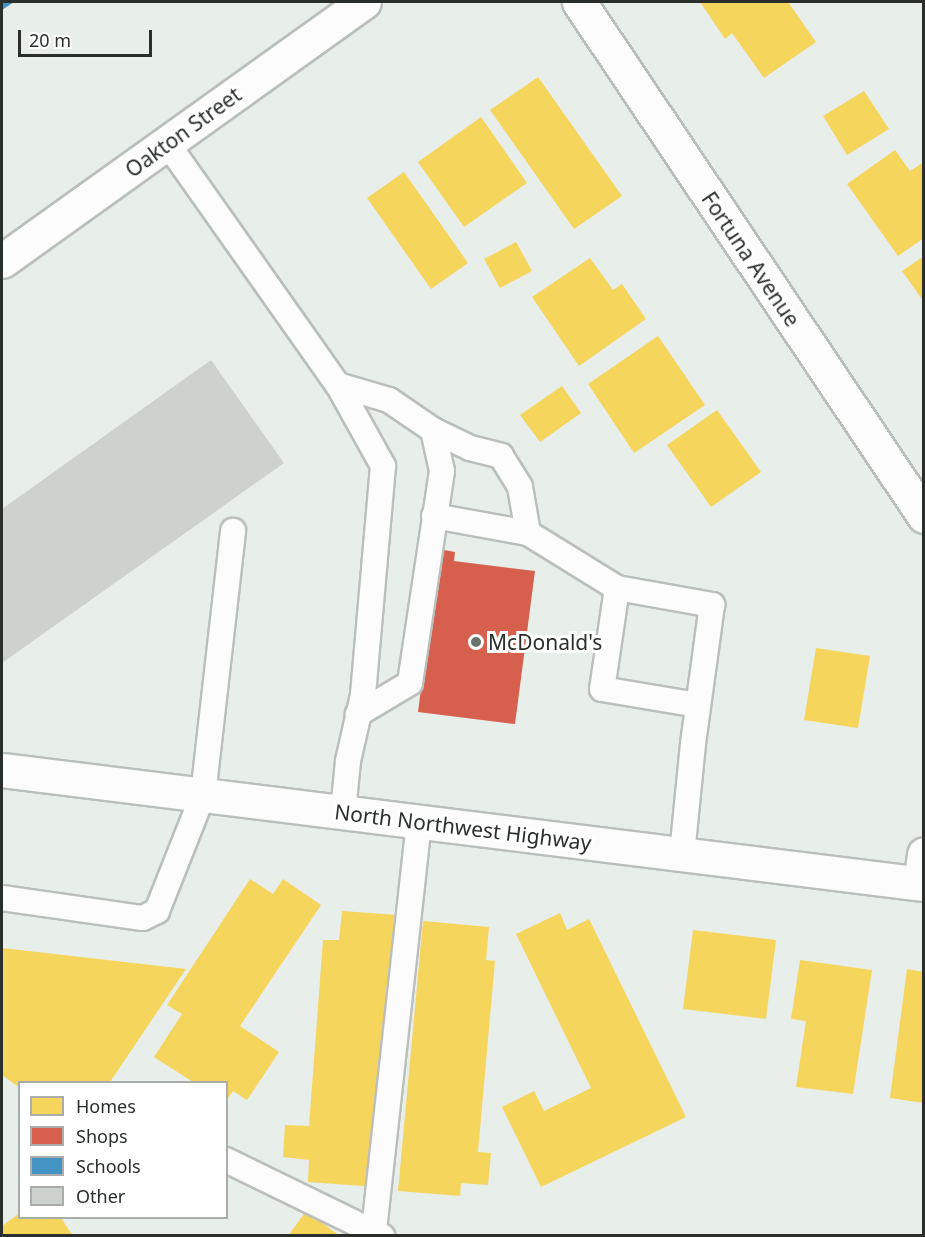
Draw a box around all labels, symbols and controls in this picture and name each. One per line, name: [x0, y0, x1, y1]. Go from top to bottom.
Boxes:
scale bar: [21, 18, 154, 56]
text: 20 m: [29, 28, 71, 52]
street label: Oakton Street: [120, 82, 246, 182]
street label: Fortuna Avenue: [697, 187, 805, 331]
place label: McDonald's: [488, 629, 602, 655]
marker: McDonald's: [469, 635, 483, 649]
street label: North Northwest Highway: [333, 799, 593, 855]
legend: [18, 1081, 228, 1219]
text: Homes: [76, 1094, 136, 1118]
text: Shops: [76, 1124, 128, 1148]
text: Schools: [76, 1154, 141, 1178]
text: Other: [76, 1184, 125, 1208]

